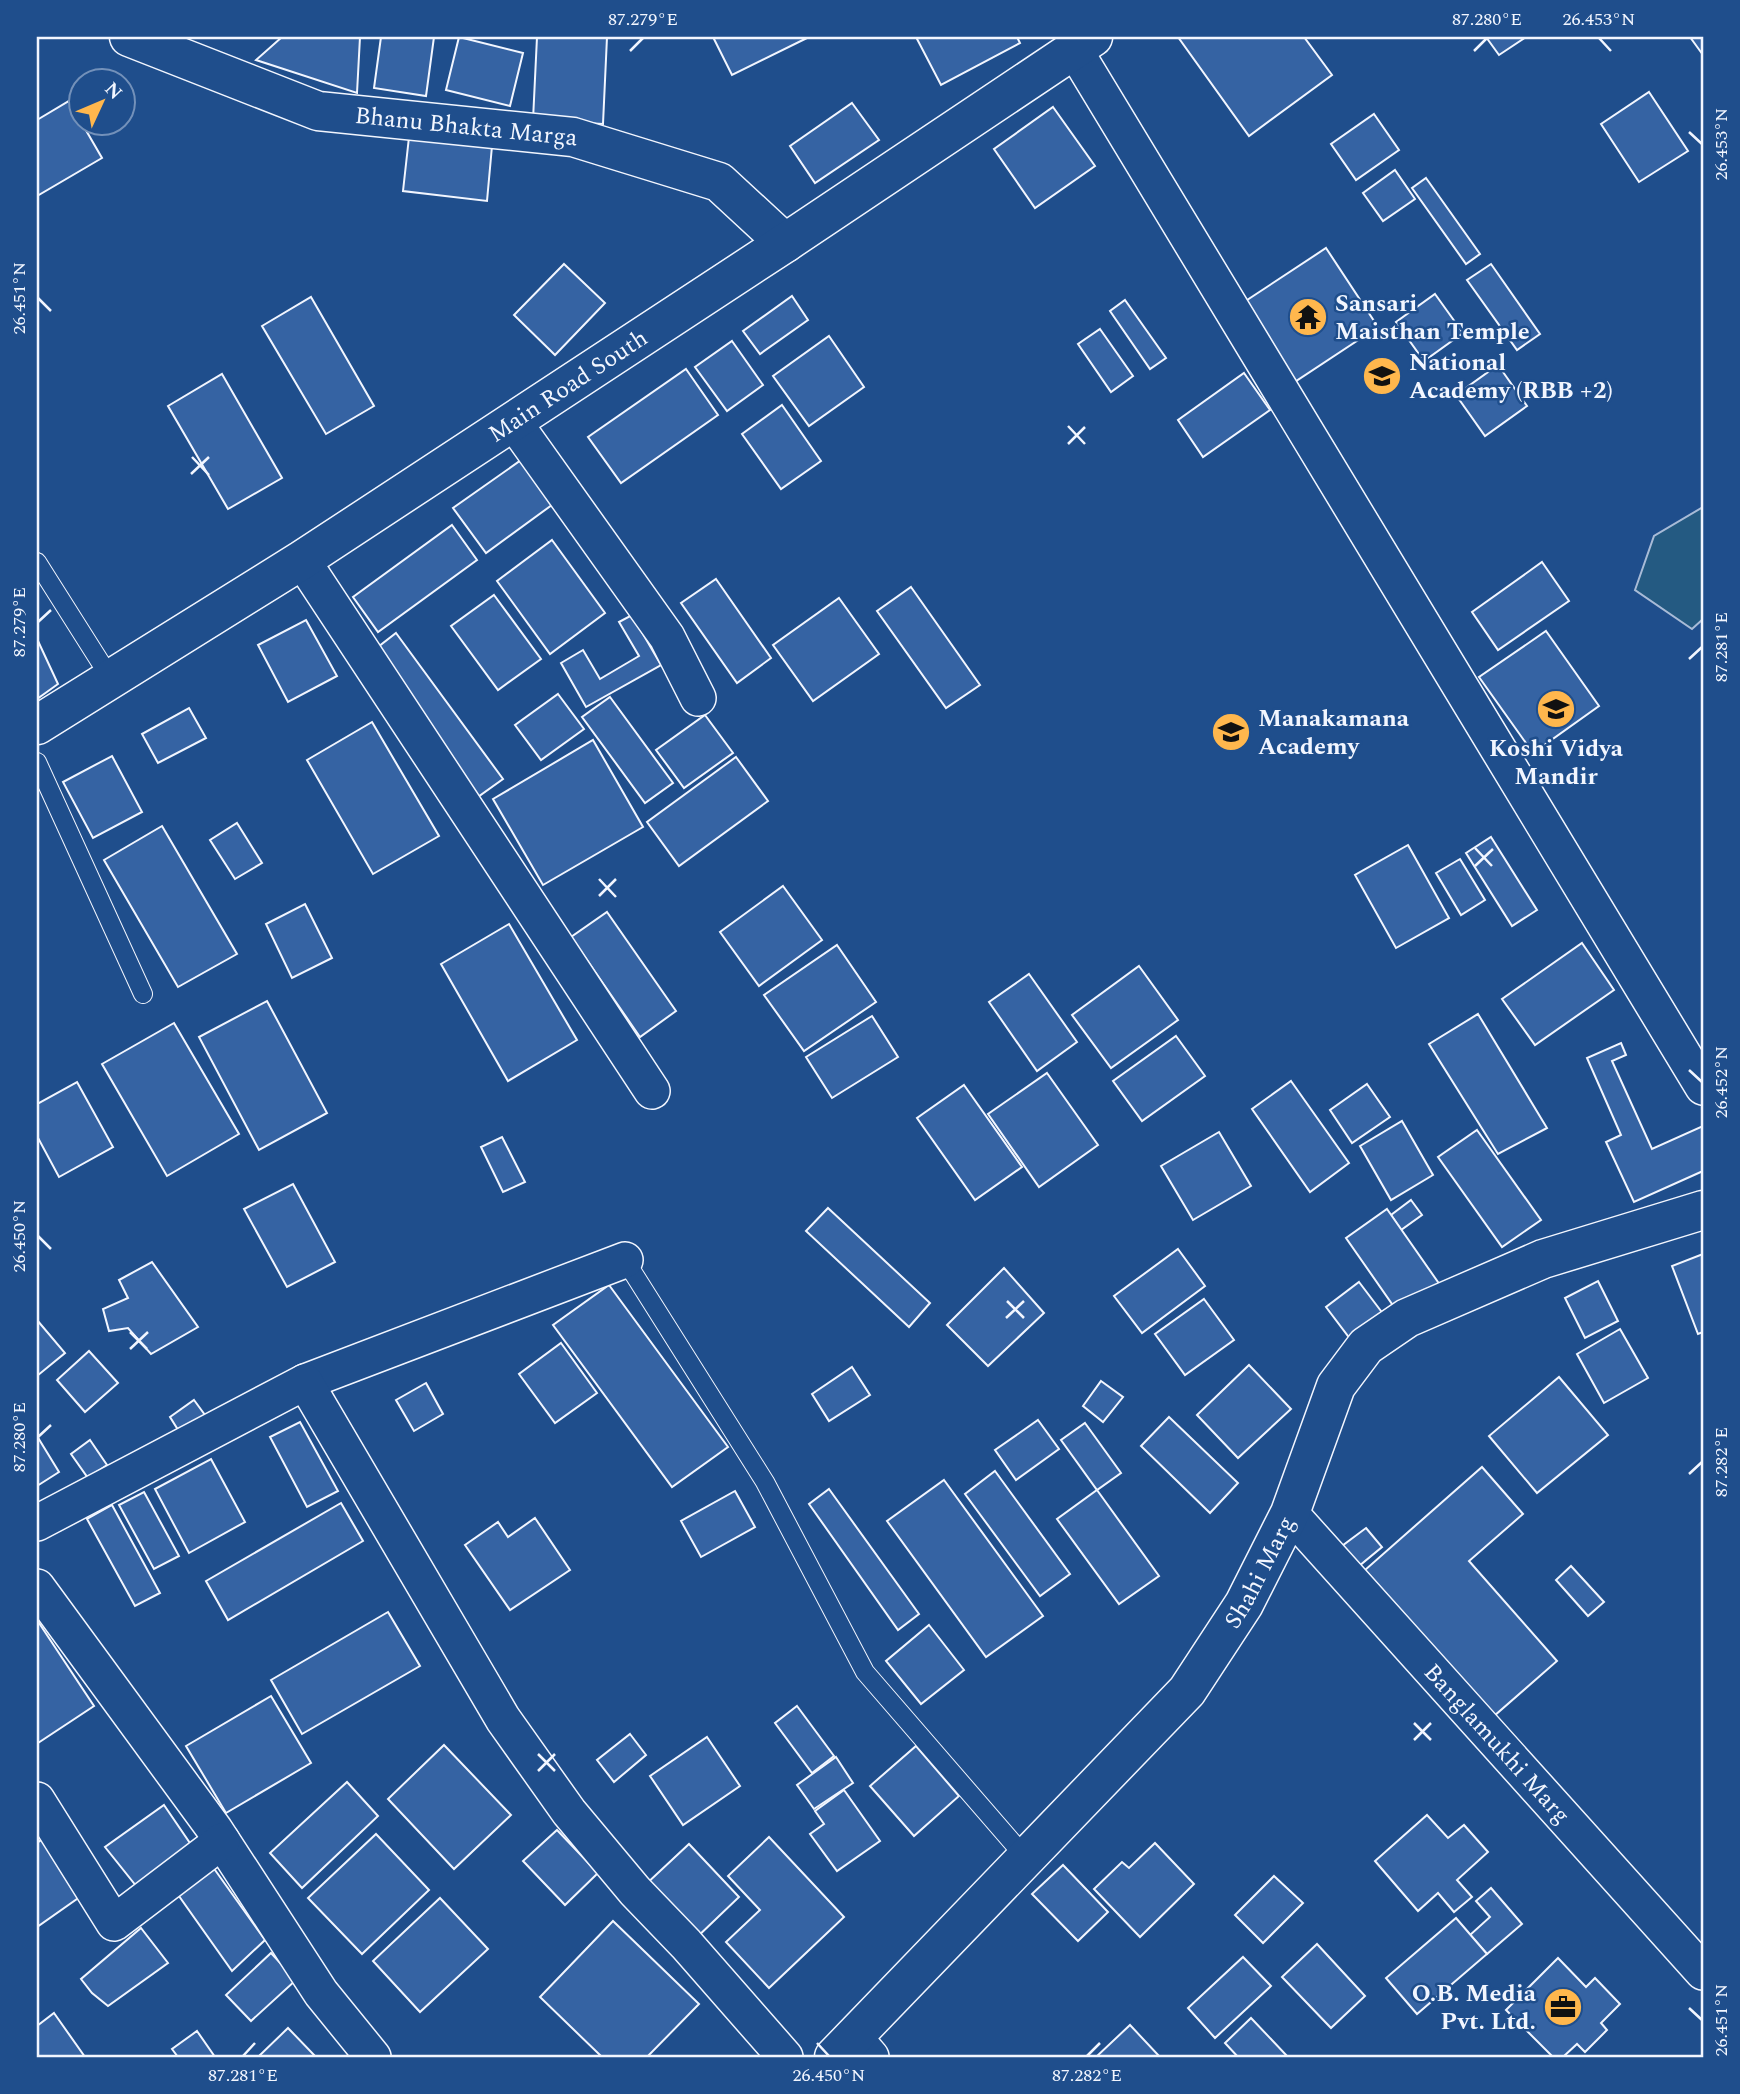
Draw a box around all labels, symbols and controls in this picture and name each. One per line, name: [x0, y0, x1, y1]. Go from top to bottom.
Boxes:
text: 87.279°E: [608, 6, 678, 33]
text: 87.280°E: [1452, 6, 1522, 33]
text: 26.453°N: [1563, 6, 1635, 33]
north arrow: [66, 66, 136, 136]
text: N: [97, 76, 129, 107]
street label: Bhanu Bhakta Marga: [353, 98, 580, 156]
text: 26.453°N: [1708, 108, 1735, 180]
text: 26.451°N: [6, 262, 33, 334]
place label: Sansari Maisthan Temple: [1335, 286, 1530, 350]
temple icon: Sansari Maisthan Temple: [1287, 296, 1329, 338]
street label: Main Road South: [481, 321, 655, 452]
place label: National Academy (RBB +2): [1409, 345, 1613, 409]
school or university icon: National Academy (RBB +2): [1361, 355, 1403, 397]
text: 87.279°E: [6, 587, 33, 657]
text: 87.281°E: [1708, 612, 1735, 682]
school or university icon: Koshi Vidya Mandir: [1535, 688, 1577, 730]
place label: Manakamana Academy: [1258, 701, 1410, 765]
school or university icon: Manakamana Academy: [1210, 711, 1252, 753]
place label: Koshi Vidya Mandir: [1489, 731, 1624, 795]
text: 26.452°N: [1708, 1046, 1735, 1118]
text: 26.450°N: [6, 1200, 33, 1272]
text: 87.280°E: [6, 1402, 33, 1472]
text: 87.282°E: [1708, 1427, 1735, 1497]
street label: Shahi Marg: [1216, 1510, 1305, 1636]
street label: Banglamukhi Marg: [1415, 1656, 1579, 1832]
place label: O.B. Media Pvt. Ltd.: [1412, 1976, 1537, 2040]
text: 26.451°N: [1708, 1984, 1735, 2056]
office icon: O.B. Media Pvt. Ltd.: [1542, 1986, 1584, 2028]
text: 87.281°E: [208, 2062, 278, 2089]
text: 26.450°N: [793, 2062, 865, 2089]
text: 87.282°E: [1052, 2062, 1122, 2089]

